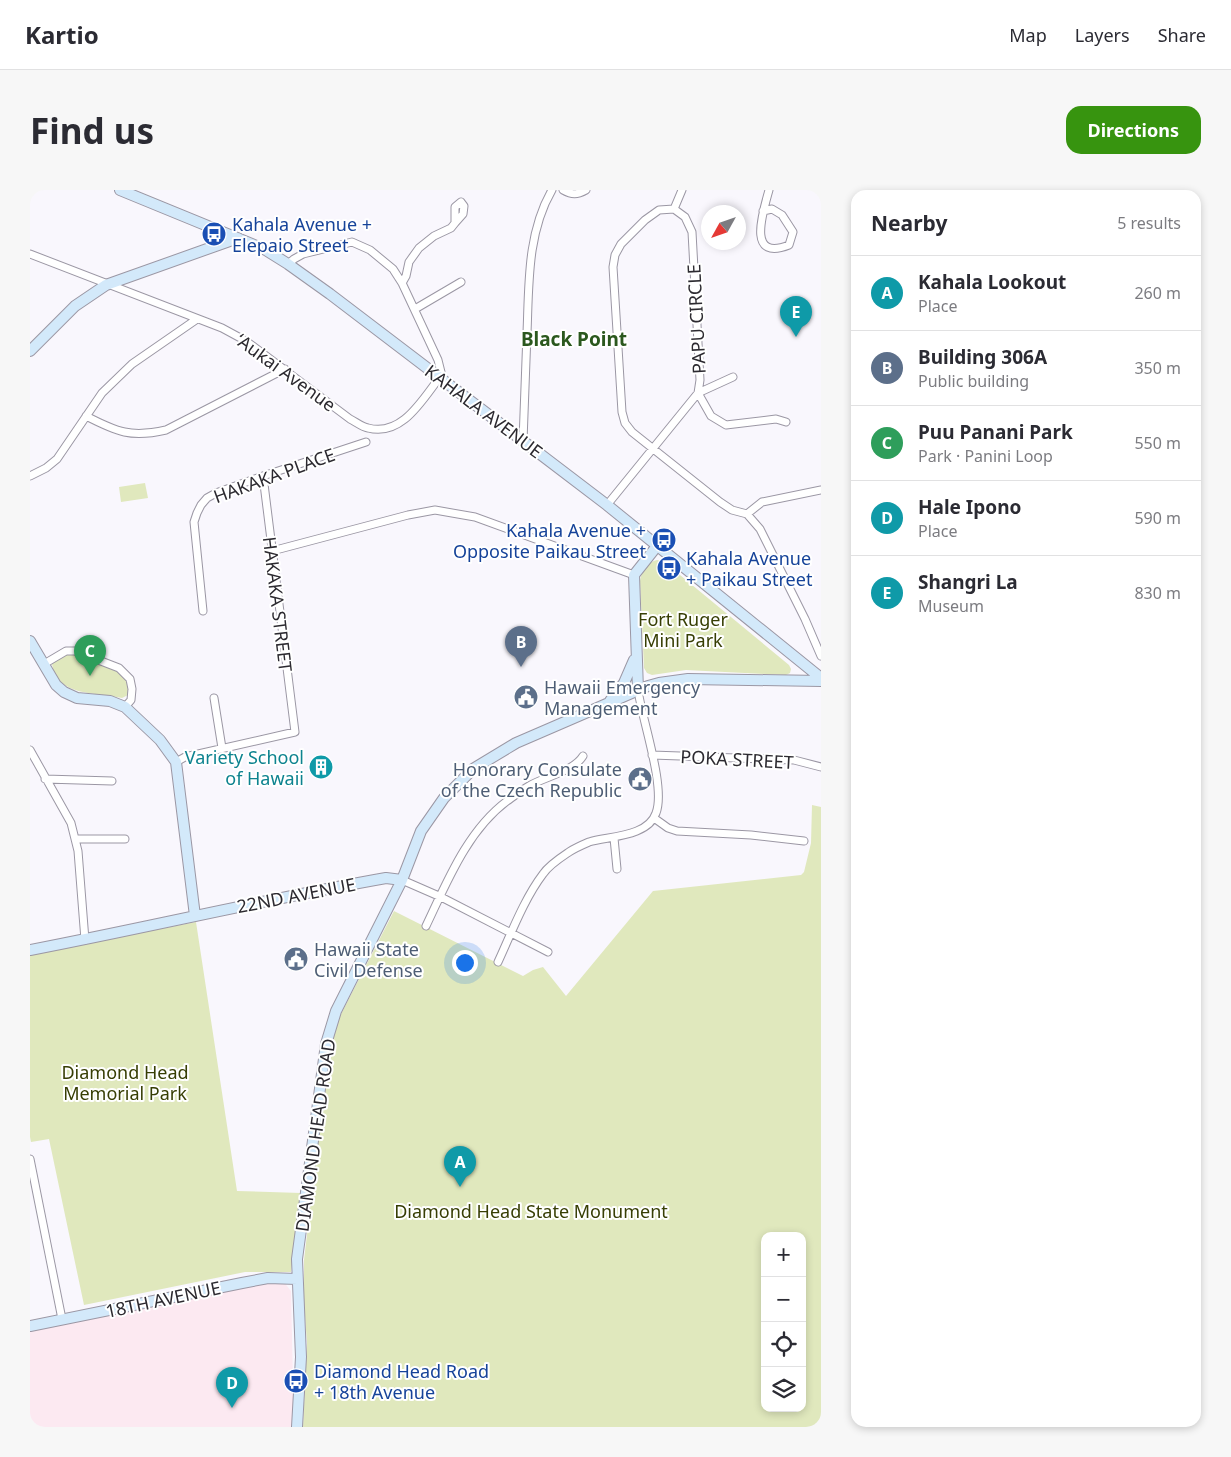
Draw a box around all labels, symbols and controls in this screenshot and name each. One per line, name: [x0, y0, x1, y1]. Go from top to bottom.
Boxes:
text: Kartio: [25, 18, 99, 51]
text: Map: [1009, 23, 1047, 47]
text: Layers: [1075, 23, 1130, 47]
text: Share: [1158, 23, 1206, 47]
button: Directions: [1066, 106, 1201, 154]
text: Find us: [30, 107, 154, 154]
north arrow: [701, 205, 746, 250]
text: Nearby: [871, 209, 947, 237]
place label: Kahala Avenue + Elepaio Street: [232, 212, 372, 257]
text: 5 results: [1117, 212, 1181, 234]
bus stop icon: Kahala Avenue + Elepaio Street: [201, 221, 227, 247]
street label: PAPU CIRCLE: [681, 264, 711, 374]
text: Kahala Lookout: [918, 269, 1066, 295]
text: A: [881, 282, 893, 304]
text: 260 m: [1134, 282, 1181, 304]
text: Place: [918, 295, 958, 317]
pin: E: [780, 296, 812, 337]
district label: Black Point: [521, 326, 627, 352]
street label: ʻAukai Avenue: [231, 328, 341, 416]
text: Building 306A: [918, 344, 1047, 370]
text: B: [882, 357, 892, 379]
text: 350 m: [1134, 357, 1181, 379]
street label: KAHALA AVENUE: [420, 359, 548, 463]
text: Public building: [918, 370, 1029, 392]
text: Puu Panani Park: [918, 419, 1073, 445]
text: C: [882, 432, 892, 454]
text: 550 m: [1134, 432, 1181, 454]
street label: HAKAKA PLACE: [210, 442, 338, 508]
text: Park · Panini Loop: [918, 445, 1053, 467]
text: Hale Ipono: [918, 494, 1021, 520]
text: D: [881, 507, 893, 529]
text: 590 m: [1134, 507, 1181, 529]
place label: Kahala Avenue + Opposite Paikau Street: [453, 518, 646, 563]
text: Place: [918, 520, 958, 542]
bus stop icon: Kahala Avenue + Opposite Paikau Street: [651, 527, 677, 553]
street label: HAKAKA STREET: [258, 535, 298, 673]
place label: Kahala Avenue + Paikau Street: [686, 546, 813, 591]
bus stop icon: Kahala Avenue + Paikau Street: [656, 555, 682, 581]
text: Shangri La: [918, 569, 1018, 595]
text: E: [883, 582, 891, 604]
text: 830 m: [1134, 582, 1181, 604]
text: Museum: [918, 595, 984, 617]
park label: Fort Ruger Mini Park: [638, 607, 728, 652]
pin: B: [505, 626, 537, 667]
pin: C: [74, 635, 106, 676]
place label: Hawaii Emergency Management: [544, 675, 701, 720]
public building icon: Hawaii Emergency Management: [513, 684, 539, 710]
street label: POKA STREET: [680, 744, 794, 774]
place label: Variety School of Hawaii: [185, 745, 304, 790]
building icon: Variety School of Hawaii: [308, 754, 334, 780]
place label: Honorary Consulate of the Czech Republic: [441, 757, 622, 802]
public building icon: Honorary Consulate of the Czech Republic: [627, 766, 653, 792]
street label: 22ND AVENUE: [235, 872, 357, 918]
place label: Hawaii State Civil Defense: [314, 937, 423, 982]
public building icon: Hawaii State Civil Defense: [283, 946, 309, 972]
your location: [452, 950, 478, 976]
street label: DIAMOND HEAD ROAD: [290, 1037, 340, 1233]
park label: Diamond Head Memorial Park: [61, 1060, 189, 1105]
pin: A: [444, 1146, 476, 1187]
park label: Diamond Head State Monument: [394, 1199, 668, 1223]
map controls: [761, 1232, 806, 1412]
button: +: [761, 1232, 806, 1277]
street label: 18TH AVENUE: [103, 1275, 223, 1323]
button: −: [761, 1277, 806, 1322]
button: locate: [761, 1322, 806, 1367]
place label: Diamond Head Road + 18th Avenue: [314, 1359, 489, 1404]
pin: D: [216, 1367, 248, 1408]
button: layers: [761, 1367, 806, 1412]
bus stop icon: Diamond Head Road + 18th Avenue: [283, 1368, 309, 1394]

